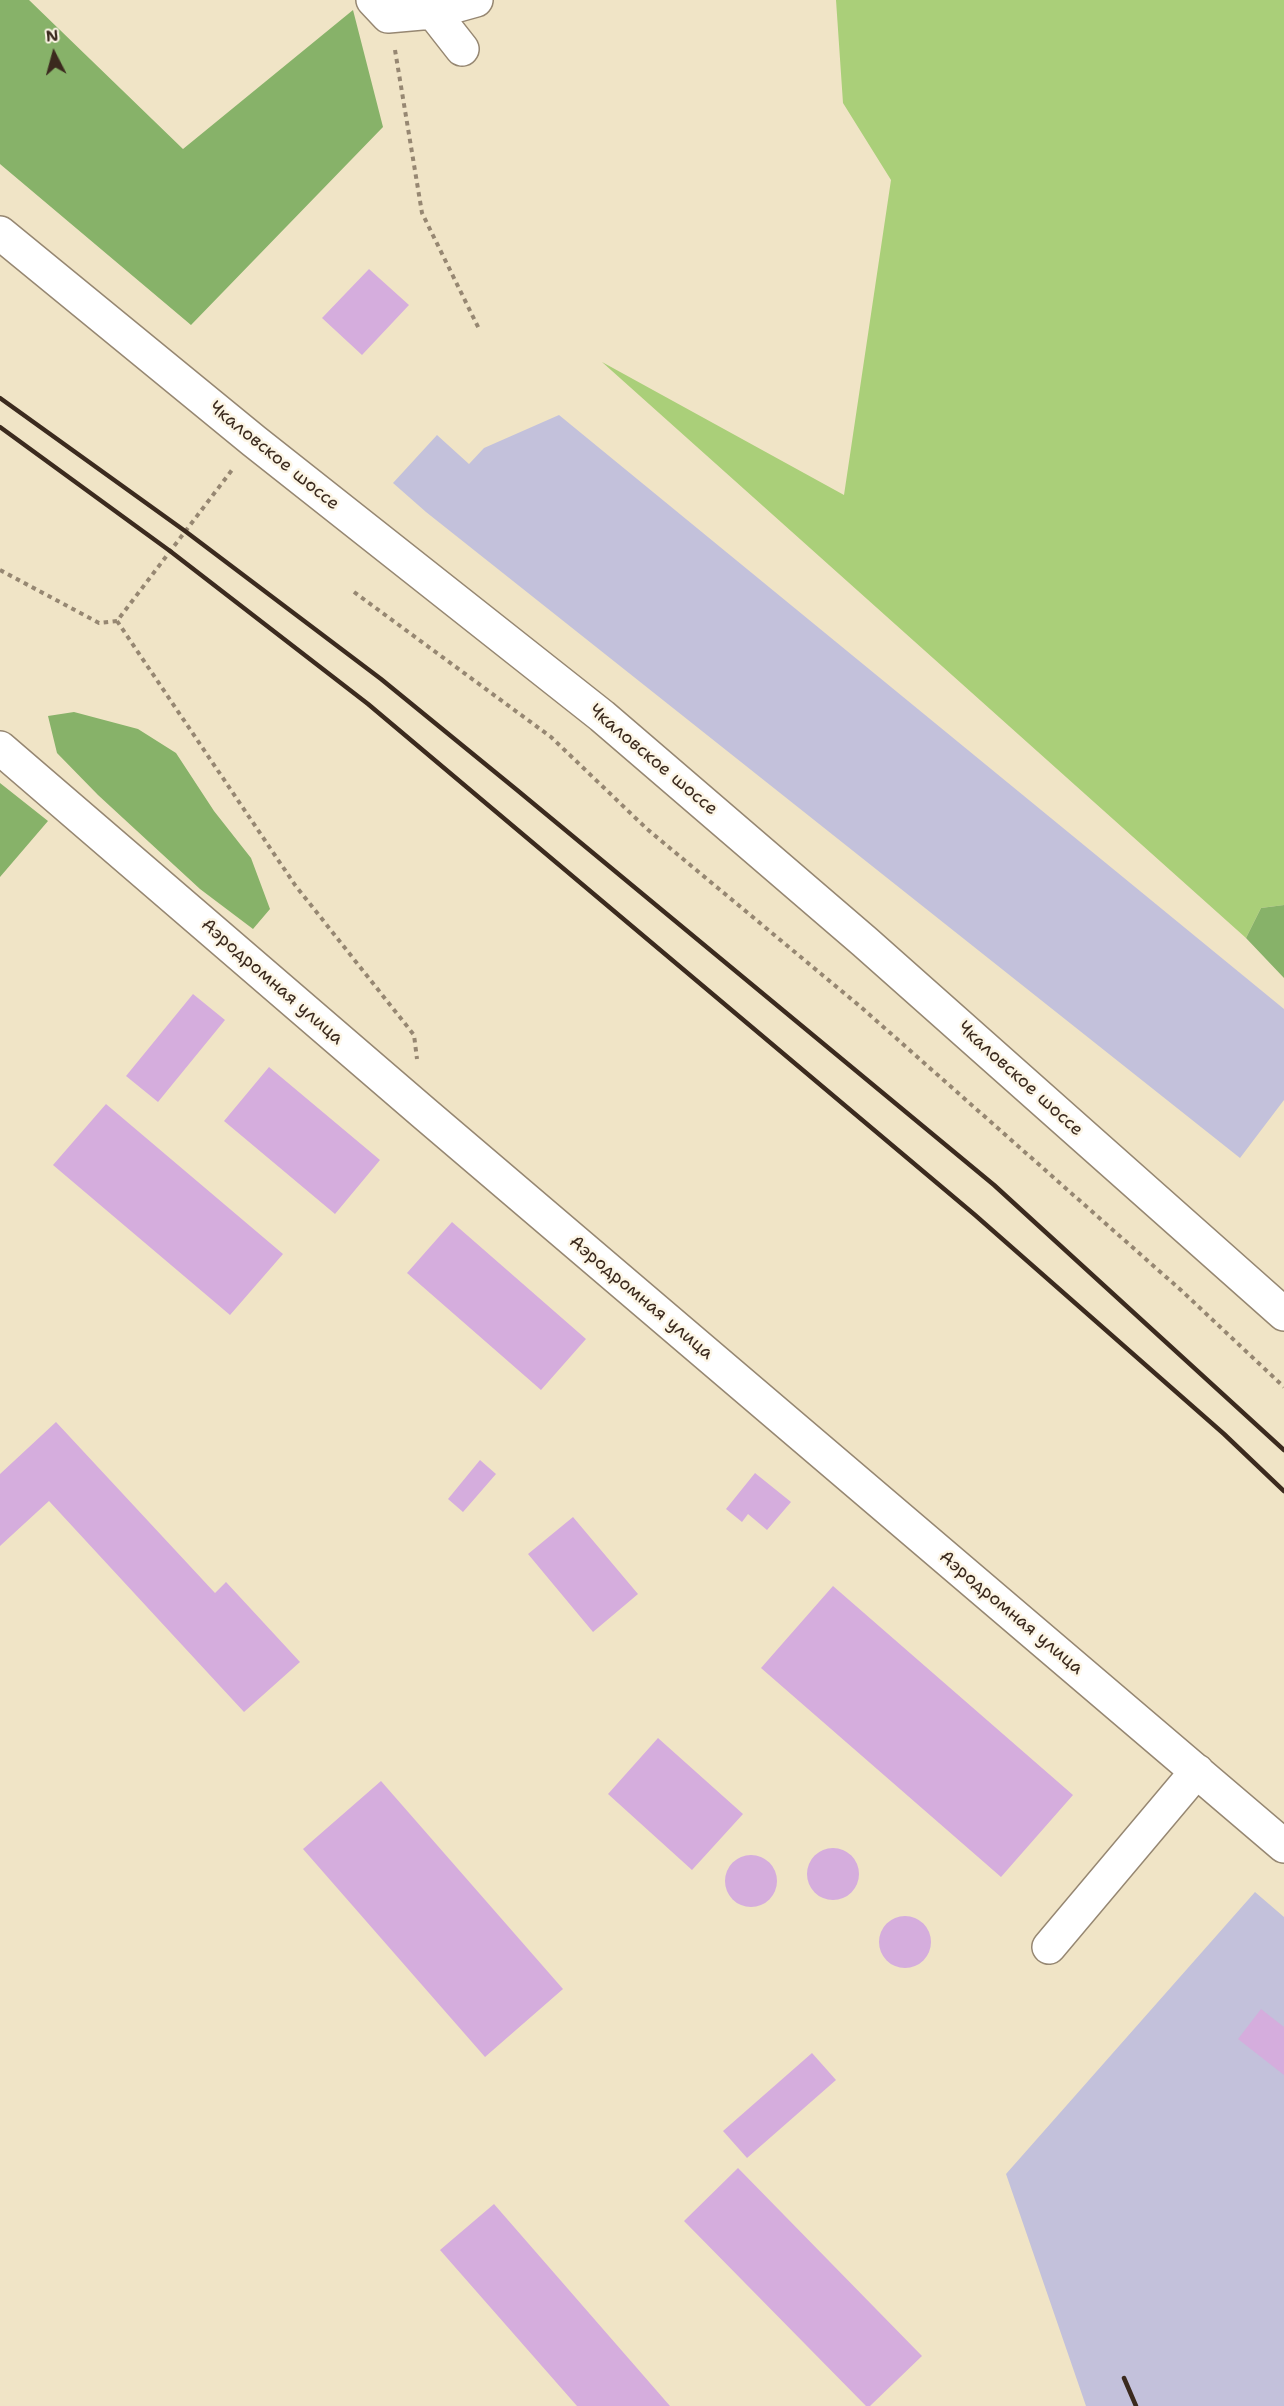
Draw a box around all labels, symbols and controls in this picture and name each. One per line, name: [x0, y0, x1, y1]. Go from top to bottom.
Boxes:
north arrow: [24, 24, 84, 84]
text: N: [45, 24, 59, 47]
street label: Чкаловское шоссе: [205, 397, 343, 515]
street label: Чкаловское шоссе: [584, 700, 722, 820]
street label: Аэродромная улица: [197, 914, 347, 1050]
street label: Чкаловское шоссе: [953, 1017, 1087, 1141]
street label: Аэродромная улица: [565, 1231, 717, 1365]
street label: Аэродромная улица: [935, 1546, 1087, 1680]

